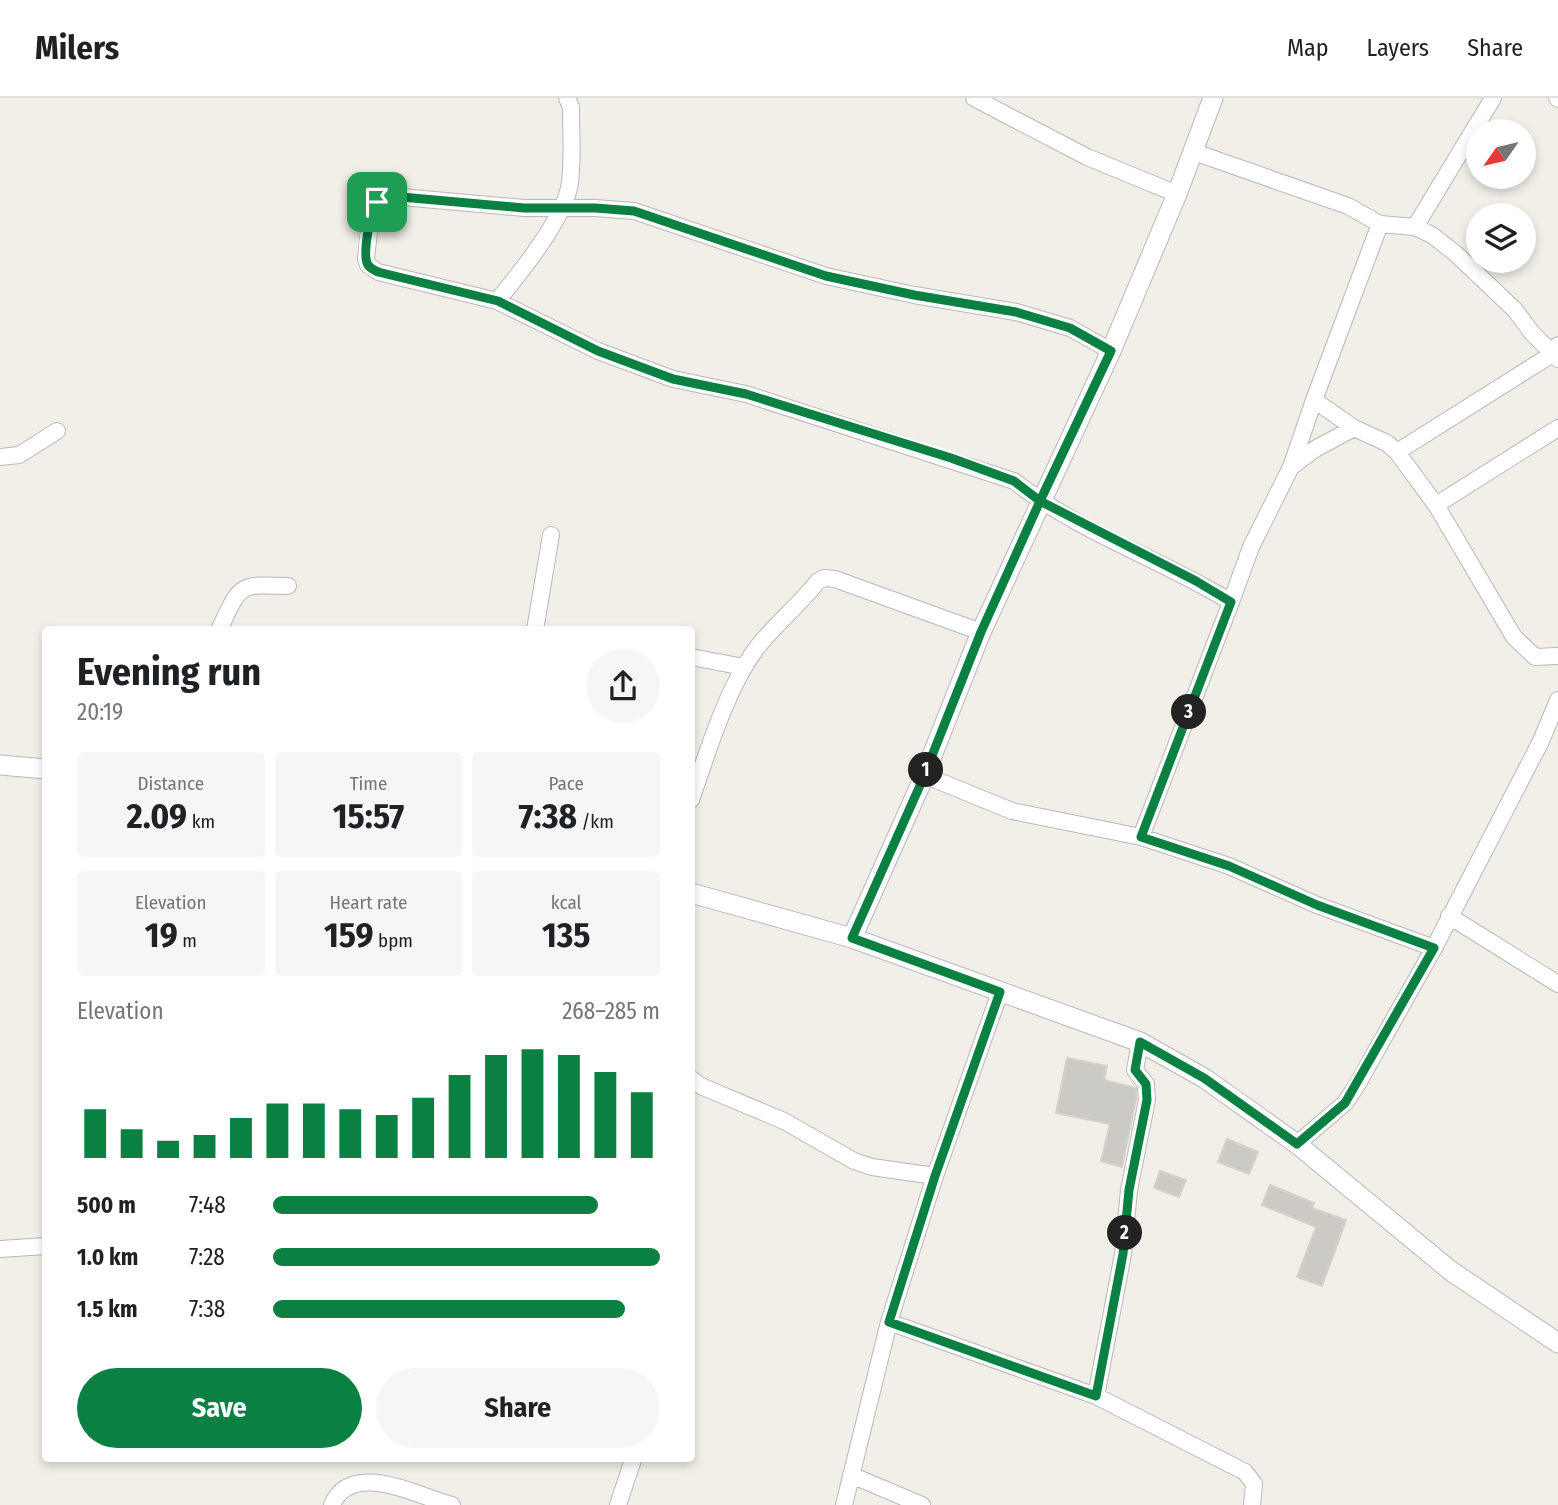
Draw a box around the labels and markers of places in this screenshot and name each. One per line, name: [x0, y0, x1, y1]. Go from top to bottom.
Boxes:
pin: [347, 172, 407, 232]
pin: 3: [1172, 694, 1206, 730]
pin: 1: [908, 752, 944, 788]
pin: 2: [1108, 1216, 1142, 1250]

